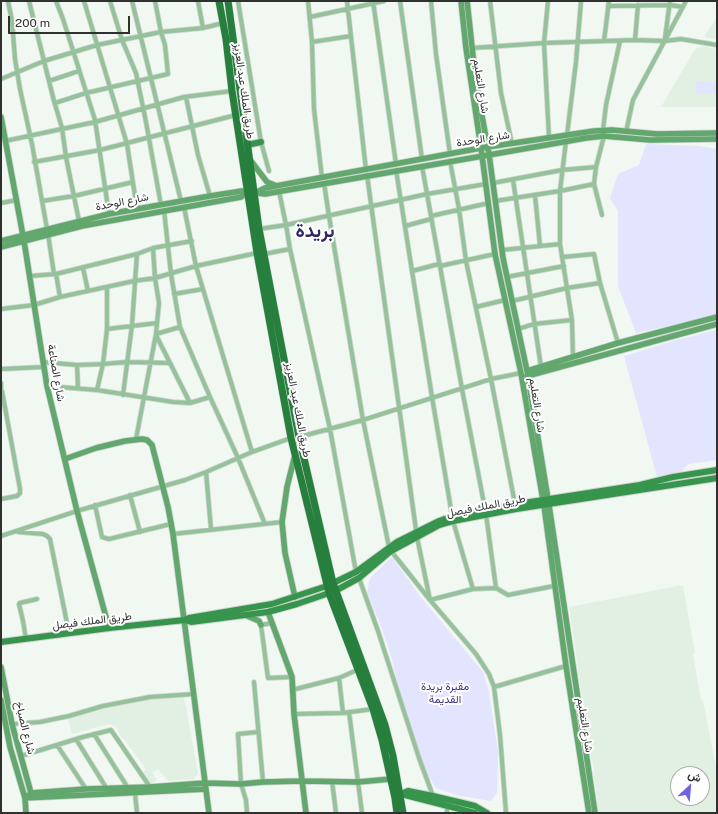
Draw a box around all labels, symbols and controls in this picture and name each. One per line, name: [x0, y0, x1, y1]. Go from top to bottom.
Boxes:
scale bar: [10, 8, 132, 34]
text: 200 m: [15, 16, 50, 30]
street label: طريق الملك عبد العزيز: [231, 42, 257, 140]
street label: شارع التعليم: [470, 58, 492, 114]
street label: شارع الوحدة: [455, 128, 511, 150]
street label: شارع الوحدة: [94, 190, 150, 214]
district label: بريدة: [296, 220, 334, 242]
street label: شارع الصناعة: [44, 343, 68, 403]
street label: طريق الملك عبد العزيز: [282, 361, 314, 459]
street label: شارع التعليم: [526, 377, 548, 433]
street label: طريق الملك فيصل: [445, 492, 527, 520]
street label: طريق الملك فيصل: [51, 610, 133, 632]
park label: مقبرة بريدة القديمة: [421, 680, 469, 706]
street label: شارع التعليم: [574, 697, 596, 753]
street label: شارع الصباخ: [12, 700, 38, 756]
north arrow: [670, 766, 710, 806]
text: ش: [686, 768, 703, 784]

